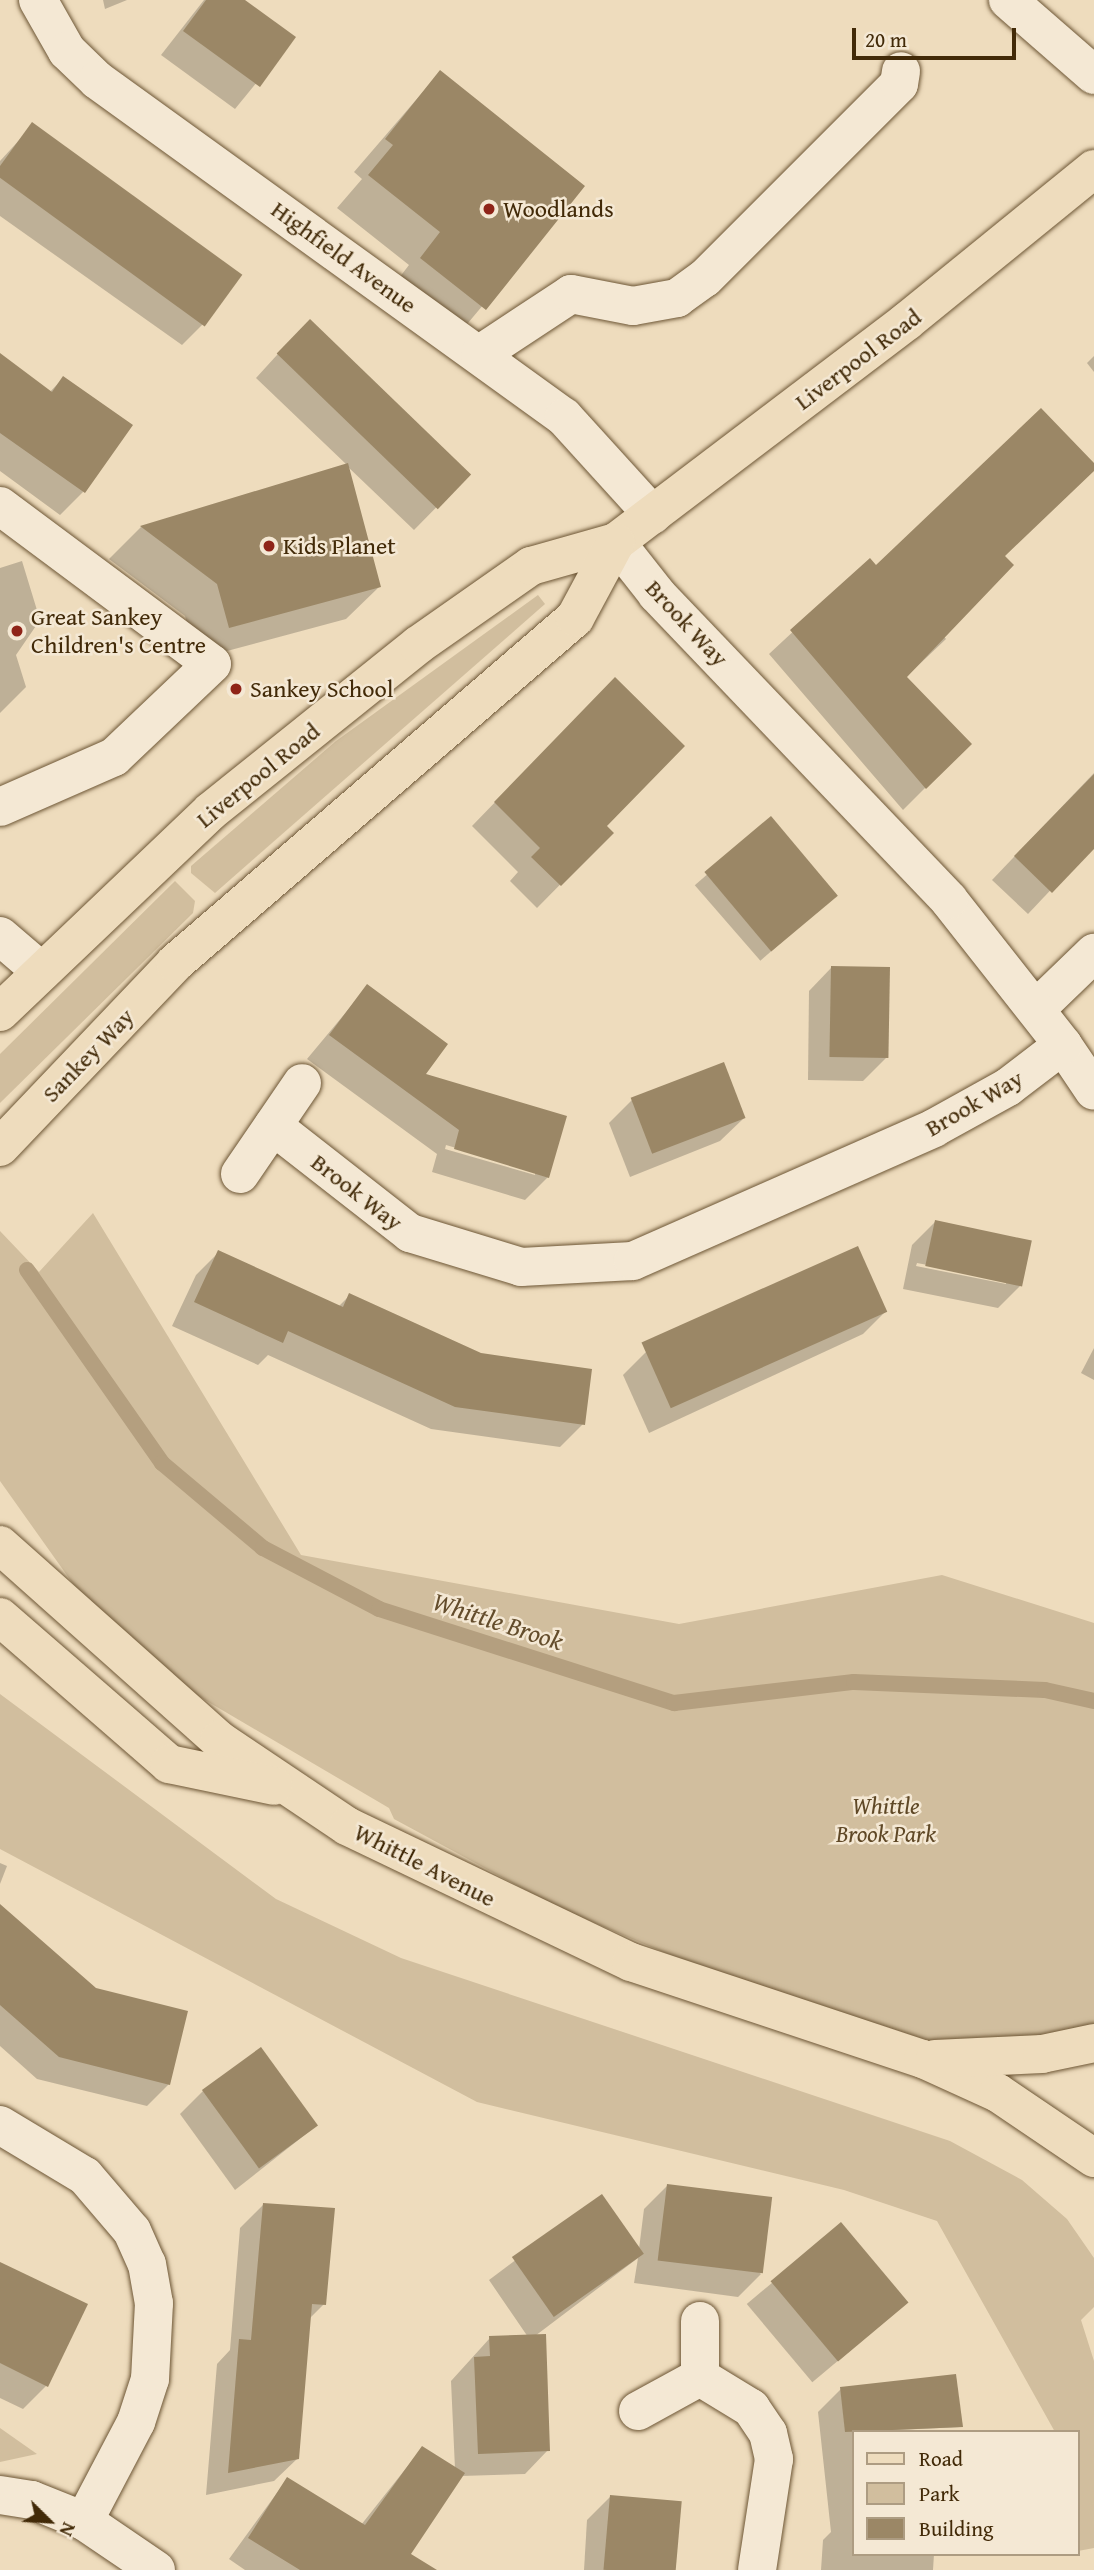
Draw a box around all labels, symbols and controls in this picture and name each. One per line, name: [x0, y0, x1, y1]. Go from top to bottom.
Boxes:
scale bar: [856, 14, 1020, 58]
text: 20 m: [865, 24, 907, 55]
street label: Highfield Avenue: [266, 195, 422, 319]
place label: Woodlands: [503, 195, 614, 223]
marker: Woodlands: [481, 201, 497, 217]
street label: Liverpool Road: [789, 302, 927, 416]
place label: Kids Planet: [283, 532, 396, 560]
marker: Kids Planet: [261, 538, 277, 554]
street label: Brook Way: [640, 574, 734, 672]
place label: Great Sankey Children's Centre: [31, 603, 206, 659]
marker: Great Sankey Children's Centre: [9, 623, 25, 639]
place label: Sankey School: [250, 675, 393, 703]
marker: Sankey School: [228, 681, 244, 697]
street label: Liverpool Road: [190, 716, 326, 834]
street label: Sankey Way: [36, 1002, 140, 1108]
street label: Brook Way: [920, 1064, 1028, 1142]
street label: Brook Way: [306, 1147, 408, 1237]
water label: Whittle Brook: [429, 1585, 567, 1657]
park label: Whittle Brook Park: [836, 1792, 936, 1848]
street label: Whittle Avenue: [350, 1817, 500, 1913]
legend: [852, 2430, 1080, 2556]
text: Road: [919, 2443, 963, 2474]
text: Park: [919, 2478, 960, 2509]
north arrow: [14, 2486, 84, 2556]
text: Building: [919, 2513, 993, 2544]
text: N: [53, 2518, 84, 2541]

